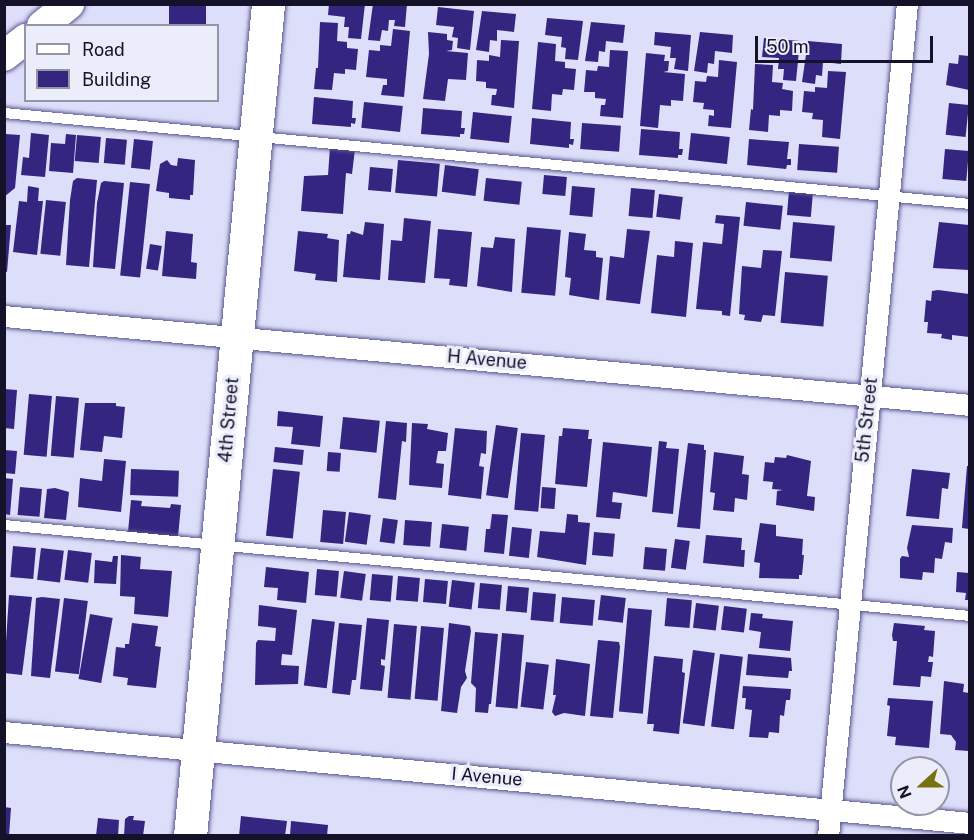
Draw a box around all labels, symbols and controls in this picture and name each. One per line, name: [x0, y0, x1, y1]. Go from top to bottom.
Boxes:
legend: [24, 24, 219, 102]
scale bar: [758, 24, 936, 62]
text: 50 m: [766, 36, 809, 57]
text: Road: [82, 39, 125, 60]
text: Building: [82, 69, 151, 90]
street label: H Avenue: [446, 346, 528, 374]
street label: 4th Street: [215, 376, 243, 464]
street label: 5th Street: [852, 376, 882, 464]
north arrow: [890, 756, 950, 816]
street label: I Avenue: [451, 763, 523, 791]
text: N: [893, 783, 916, 801]

